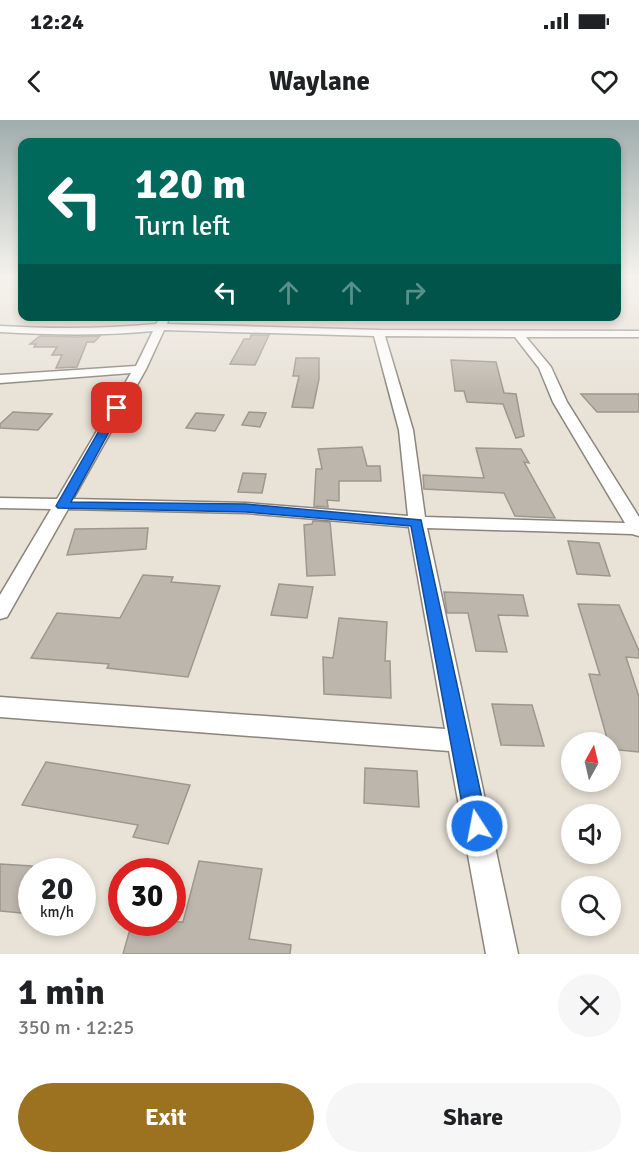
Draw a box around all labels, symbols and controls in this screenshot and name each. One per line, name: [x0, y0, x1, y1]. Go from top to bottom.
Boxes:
text: 12:24: [30, 8, 84, 35]
icon: back: [18, 65, 51, 98]
text: Waylane: [269, 65, 370, 98]
icon: heart: [588, 65, 621, 98]
text: 120 m: [135, 159, 246, 210]
icon: left: [36, 162, 114, 240]
text: Turn left: [135, 210, 230, 243]
icon: left: [209, 276, 242, 309]
icon: ahead: [272, 276, 305, 309]
icon: ahead: [335, 276, 368, 309]
icon: right: [398, 276, 431, 309]
pin: [91, 382, 142, 433]
icon: arrive: [100, 391, 133, 424]
north arrow: [561, 732, 621, 792]
map controls: [561, 732, 621, 936]
position arrow: [445, 794, 509, 858]
button: sound: [561, 804, 621, 864]
speed limit sign: 30: [108, 858, 186, 936]
text: 20: [41, 871, 73, 908]
button: search: [561, 876, 621, 936]
text: km/h: [40, 903, 74, 921]
text: 1 min: [18, 970, 105, 1015]
button: close: [558, 974, 621, 1037]
text: 350 m · 12:25: [18, 1015, 134, 1040]
button: Exit: [18, 1083, 314, 1152]
button: Share: [326, 1083, 621, 1152]

